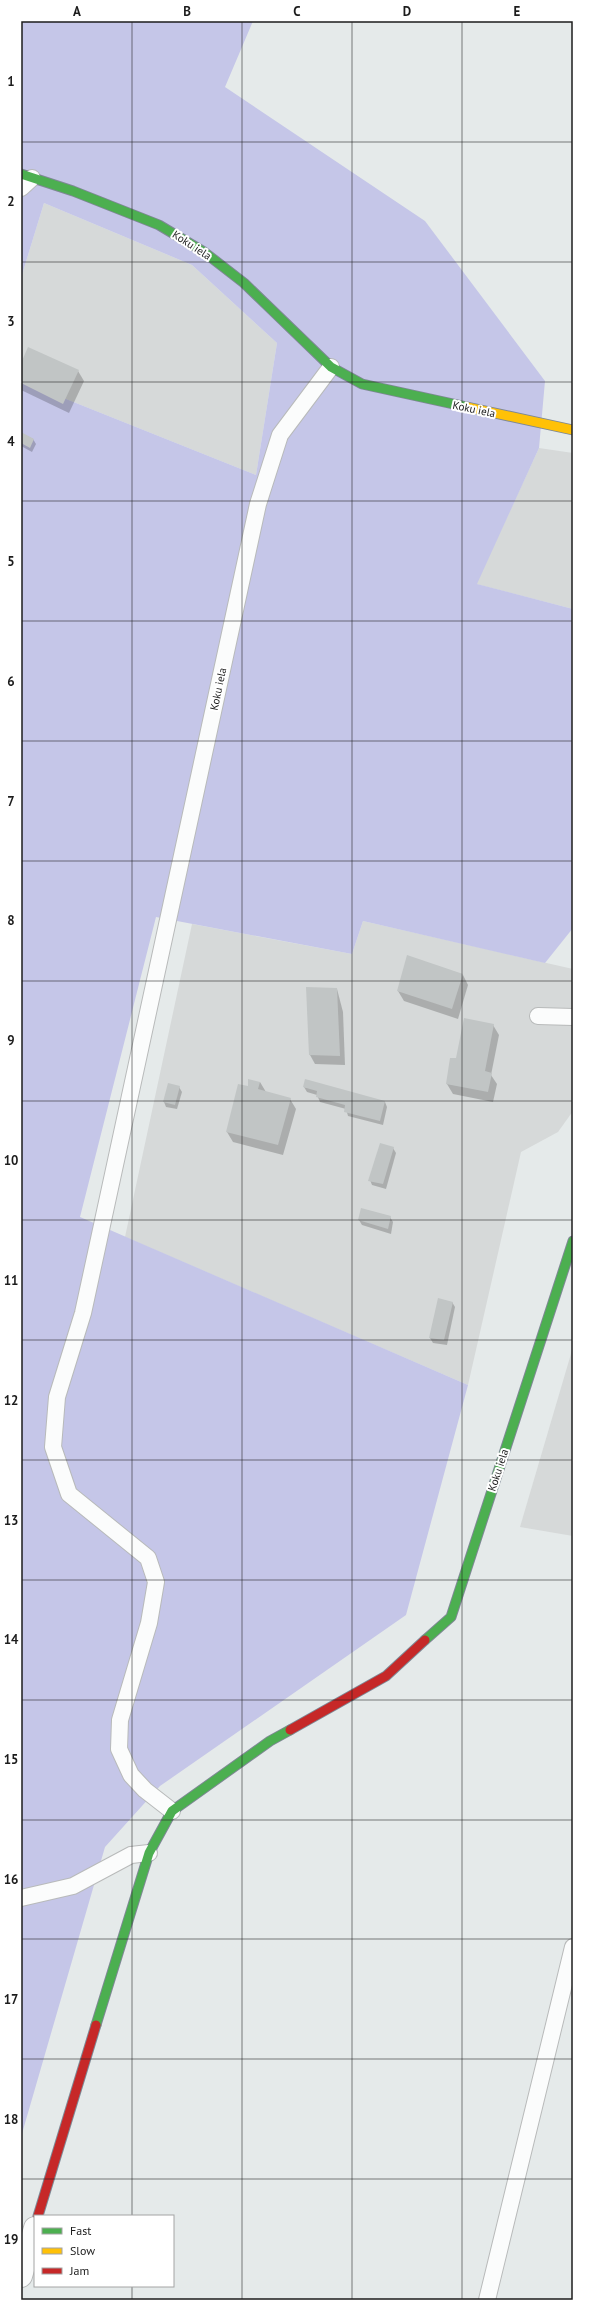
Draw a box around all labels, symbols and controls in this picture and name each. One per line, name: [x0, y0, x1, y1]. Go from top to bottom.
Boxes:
text: A: [73, 3, 81, 20]
text: B: [183, 3, 191, 20]
text: C: [293, 3, 301, 20]
text: D: [403, 3, 411, 20]
text: E: [514, 3, 521, 20]
text: 1: [7, 73, 15, 90]
text: 2: [7, 193, 15, 210]
street label: Koku iela: [170, 227, 214, 263]
text: 3: [7, 313, 15, 330]
street label: Koku iela: [451, 398, 497, 420]
text: 4: [7, 433, 15, 450]
text: 5: [7, 553, 15, 570]
street label: Koku iela: [207, 666, 229, 712]
text: 6: [7, 673, 15, 690]
text: 7: [7, 793, 15, 810]
text: 8: [7, 912, 15, 929]
text: 9: [7, 1032, 15, 1049]
text: 10: [4, 1152, 18, 1169]
text: 11: [4, 1272, 18, 1289]
text: 12: [4, 1392, 18, 1409]
street label: Koku iela: [485, 1447, 511, 1493]
text: 13: [4, 1512, 18, 1529]
text: 14: [4, 1631, 19, 1648]
text: 15: [4, 1751, 18, 1768]
text: 16: [4, 1871, 18, 1888]
text: 17: [4, 1991, 18, 2008]
text: 18: [4, 2111, 18, 2128]
legend: [34, 2215, 174, 2287]
text: Fast: [70, 2223, 91, 2238]
text: 19: [4, 2231, 18, 2248]
text: Slow: [70, 2243, 95, 2258]
text: Jam: [69, 2263, 89, 2278]

